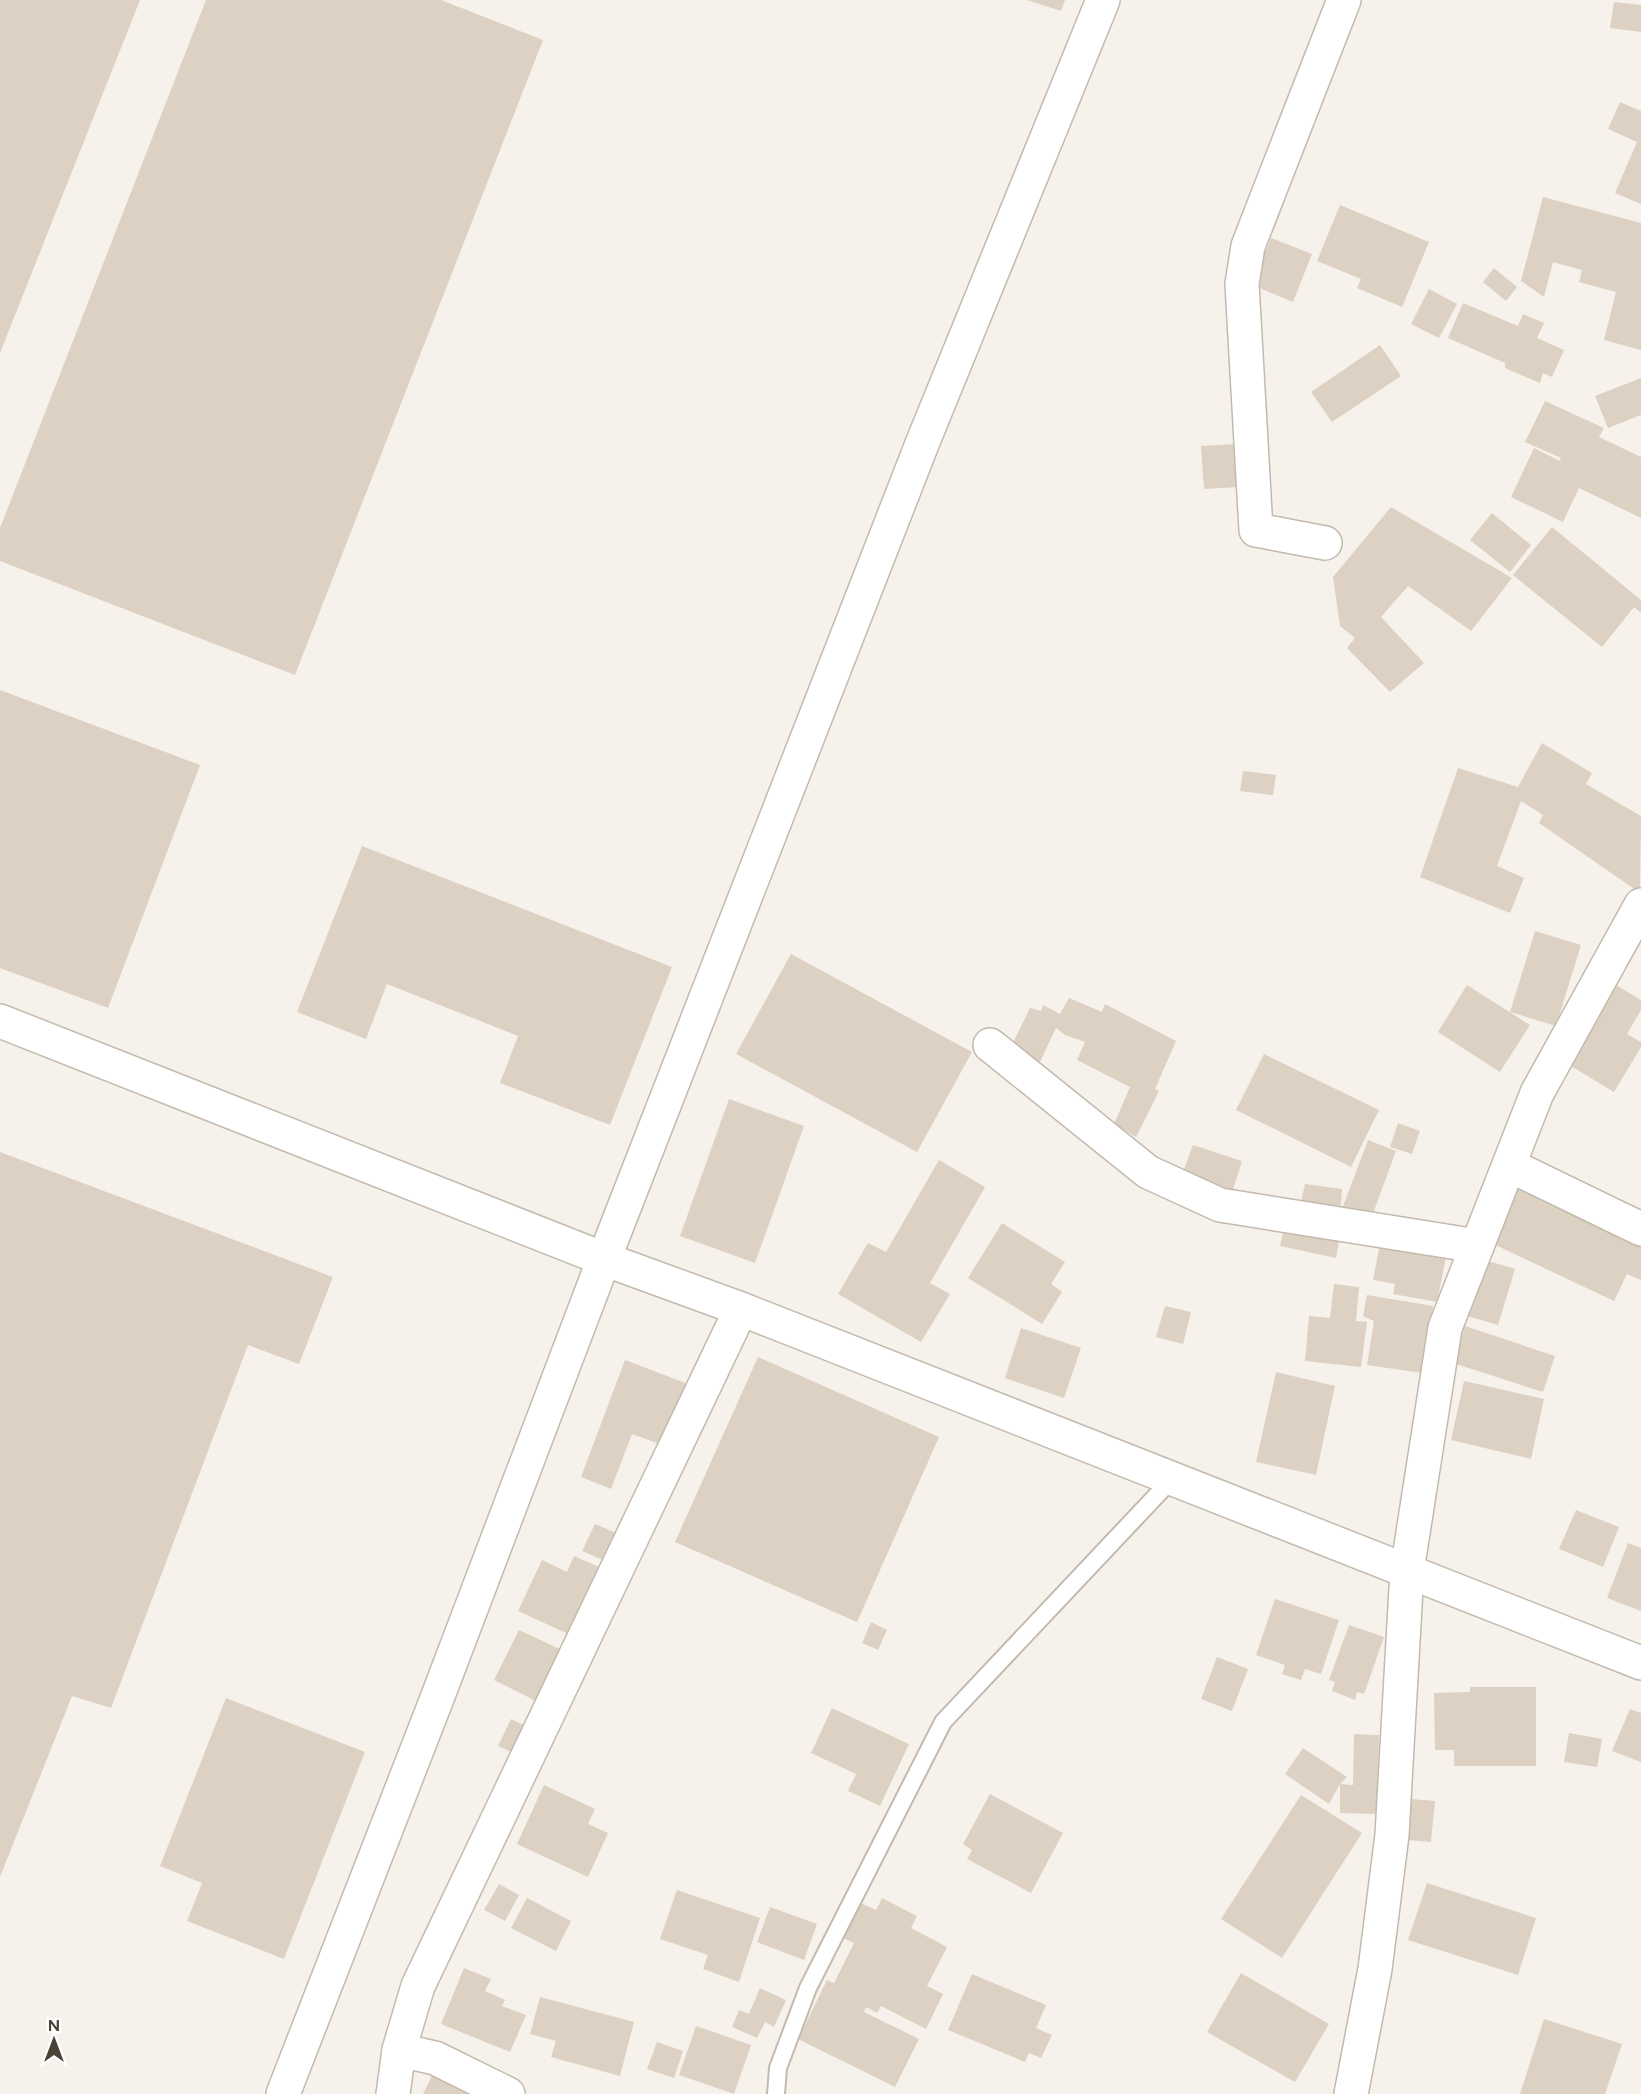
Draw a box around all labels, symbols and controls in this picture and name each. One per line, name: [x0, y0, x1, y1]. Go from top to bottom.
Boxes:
north arrow: [24, 2010, 84, 2070]
text: N: [48, 2016, 60, 2035]

